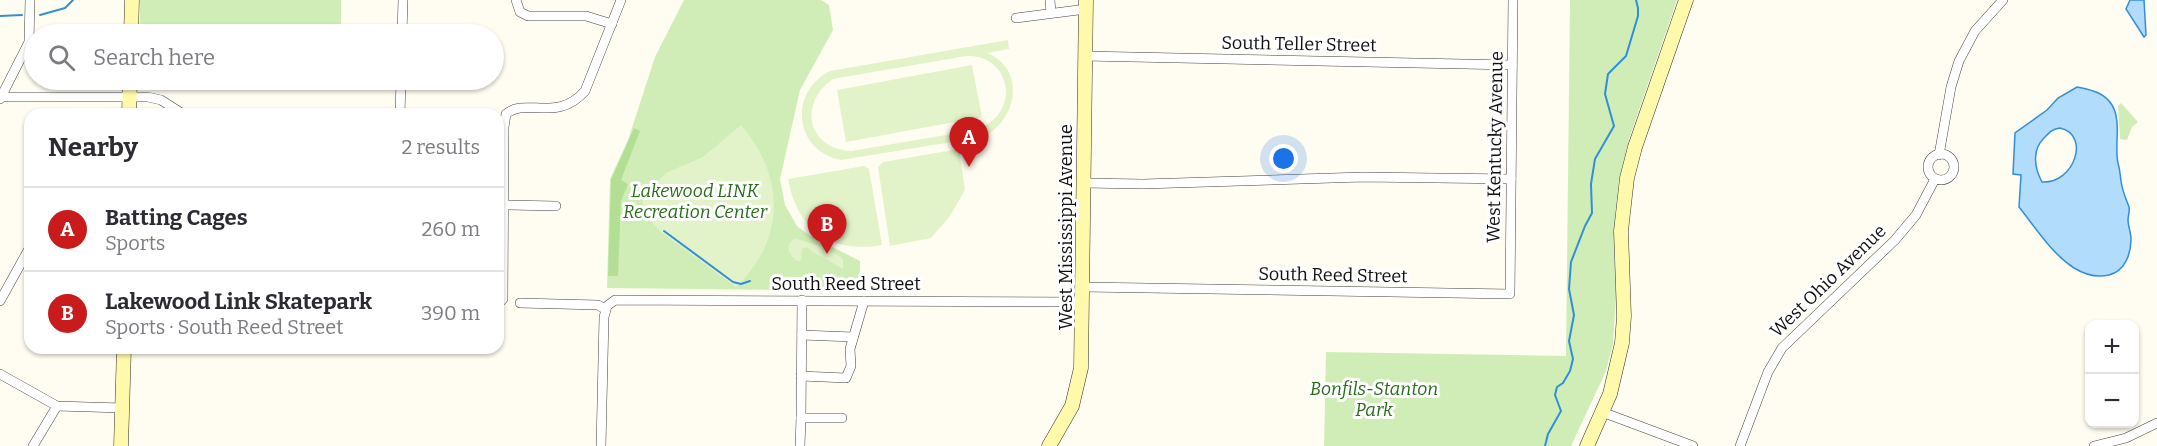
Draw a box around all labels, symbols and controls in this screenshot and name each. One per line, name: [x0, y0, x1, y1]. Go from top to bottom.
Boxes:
search box: [24, 24, 504, 90]
street label: South Teller Street: [1221, 32, 1377, 56]
icon: search: [45, 41, 78, 74]
text: Search here: [93, 44, 215, 71]
street label: West Kentucky Avenue: [1482, 51, 1508, 243]
pin: A: [950, 118, 988, 167]
street label: West Mississippi Avenue: [1055, 124, 1077, 330]
text: Nearby: [48, 132, 138, 163]
text: 2 results: [401, 135, 480, 159]
your location: [1269, 144, 1298, 173]
park label: Lakewood LINK Recreation Center: [623, 180, 768, 223]
text: Batting Cages: [105, 204, 247, 231]
pin: B: [808, 204, 846, 254]
text: A: [60, 217, 75, 241]
text: 260 m: [421, 217, 480, 241]
street label: West Ohio Avenue: [1765, 220, 1891, 342]
text: Sports: [105, 231, 165, 255]
street label: South Reed Street: [1258, 263, 1408, 287]
street label: South Reed Street: [771, 273, 921, 295]
text: Lakewood Link Skatepark: [105, 288, 372, 315]
text: B: [61, 301, 74, 325]
text: 390 m: [421, 301, 480, 325]
text: Sports · South Reed Street: [105, 315, 344, 339]
map controls: [2085, 320, 2139, 428]
button: +: [2085, 320, 2139, 374]
button: −: [2085, 374, 2139, 428]
park label: Bonfils-Stanton Park: [1310, 378, 1438, 421]

